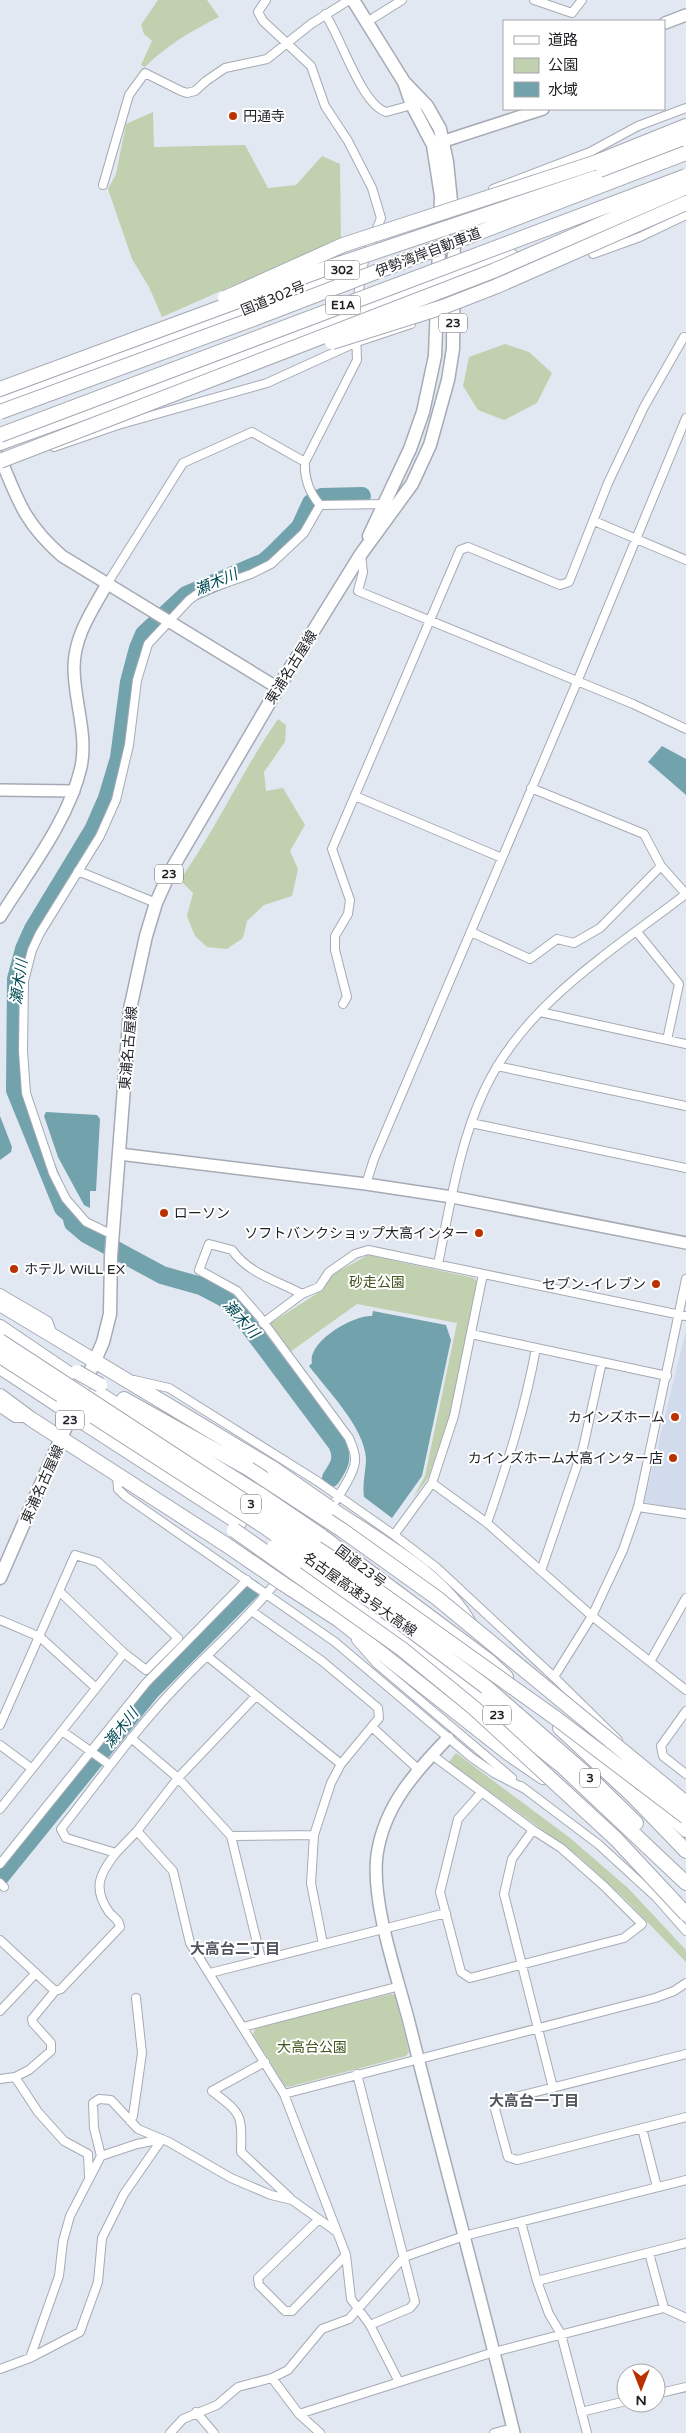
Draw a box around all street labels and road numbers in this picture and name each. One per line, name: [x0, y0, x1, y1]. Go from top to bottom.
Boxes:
street label: 伊勢湾岸自動車道: [373, 224, 484, 280]
road number: 302: [324, 260, 360, 280]
street label: 国道302号: [238, 278, 308, 319]
road number: E1A: [326, 296, 360, 314]
road number: 23: [439, 314, 467, 332]
street label: 東浦名古屋線: [262, 627, 321, 707]
road number: 23: [155, 864, 183, 884]
street label: 東浦名古屋線: [116, 1005, 141, 1091]
road number: 23: [56, 1410, 84, 1430]
street label: 東浦名古屋線: [18, 1442, 67, 1526]
road number: 3: [241, 1495, 261, 1514]
street label: 国道23号: [332, 1542, 390, 1591]
street label: 名古屋高速3号大高線: [300, 1549, 420, 1640]
road number: 23: [483, 1706, 511, 1724]
road number: 3: [580, 1769, 600, 1788]

